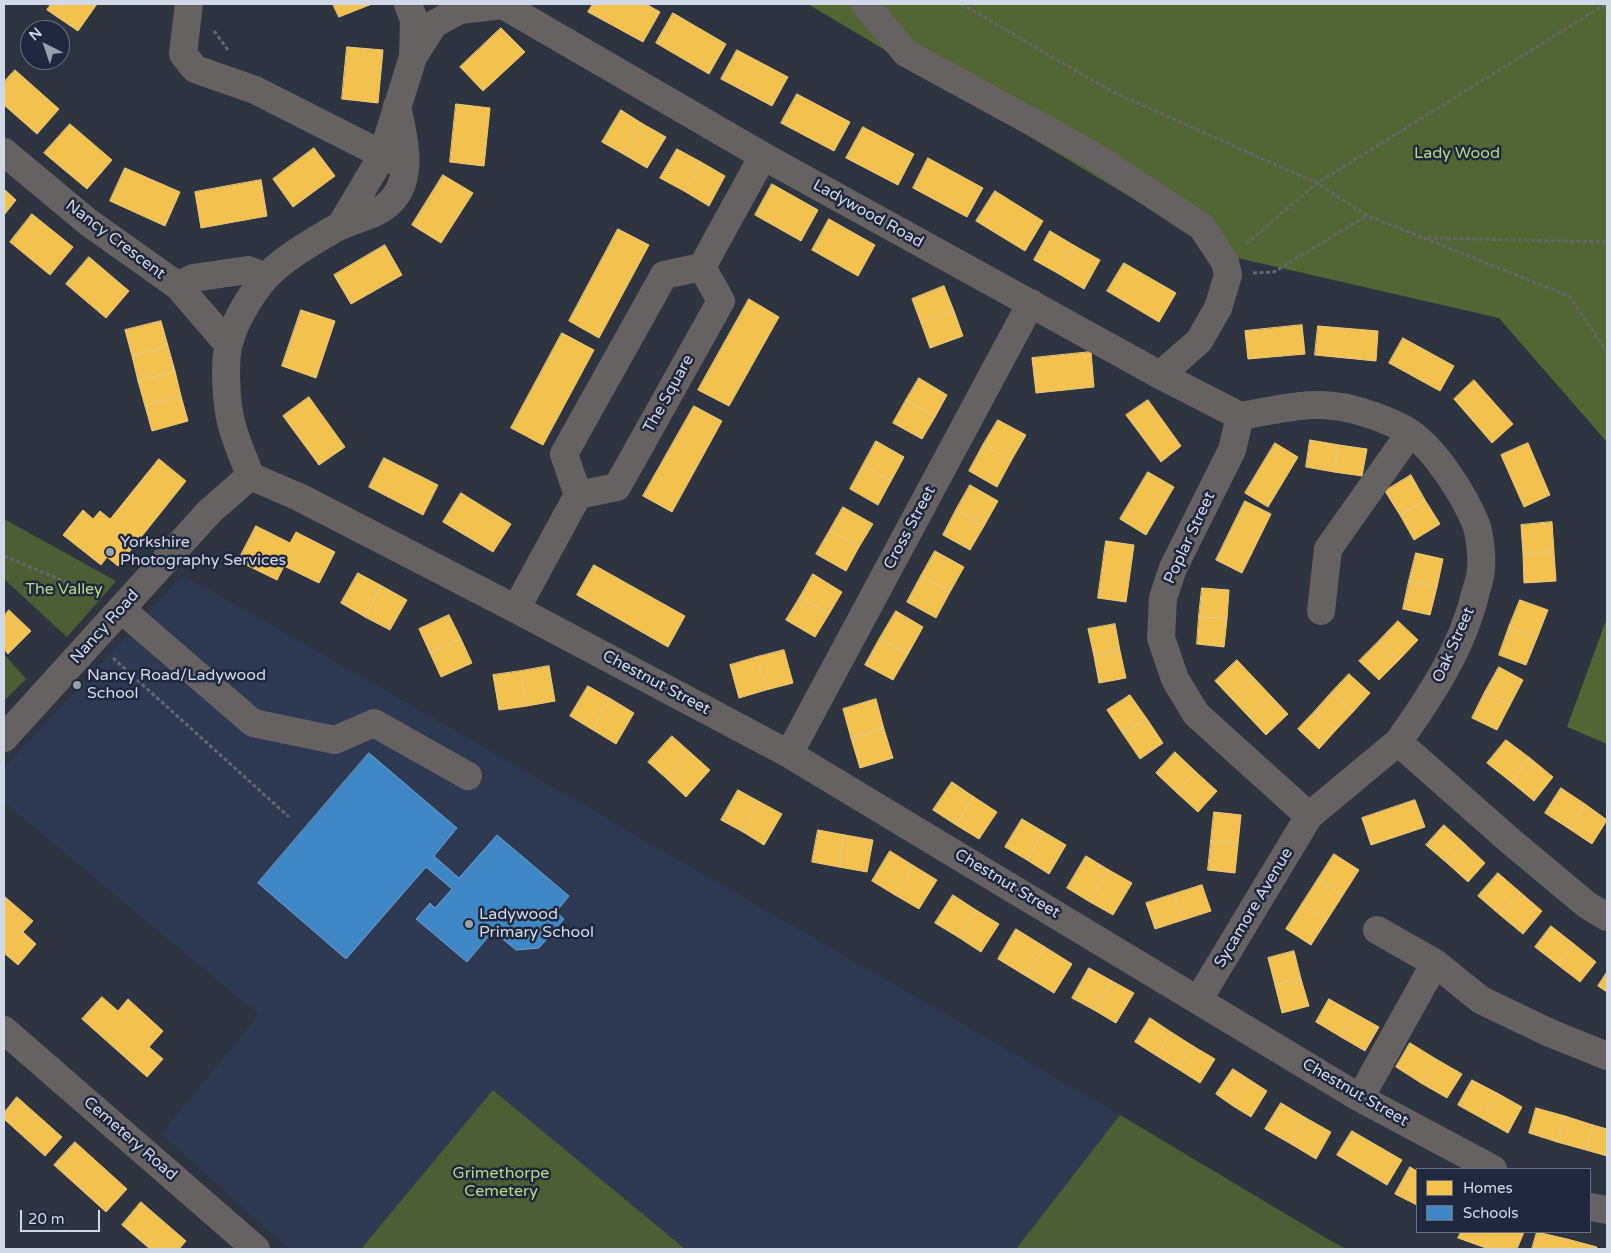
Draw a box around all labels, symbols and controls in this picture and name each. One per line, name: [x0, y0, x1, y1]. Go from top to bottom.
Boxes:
north arrow: [20, 20, 70, 70]
text: N: [26, 24, 45, 44]
park label: Lady Wood: [1414, 144, 1500, 164]
street label: Ladywood Road: [809, 176, 927, 252]
street label: Nancy Crescent: [61, 196, 169, 284]
street label: The Square: [640, 352, 698, 436]
street label: Cross Street: [880, 483, 940, 573]
street label: Poplar Street: [1160, 489, 1220, 587]
place label: Yorkshire Photography Services: [120, 533, 286, 571]
marker: Yorkshire Photography Services: [104, 546, 116, 558]
park label: The Valley: [25, 580, 103, 600]
street label: Nancy Road: [67, 586, 143, 668]
street label: Oak Street: [1429, 604, 1479, 686]
street label: Chestnut Street: [599, 647, 713, 719]
place label: Nancy Road/Ladywood School: [87, 666, 266, 704]
marker: Nancy Road/Ladywood School: [71, 679, 83, 691]
street label: Chestnut Street: [951, 845, 1063, 923]
street label: Sycamore Avenue: [1211, 845, 1297, 971]
place label: Ladywood Primary School: [479, 905, 594, 943]
marker: Ladywood Primary School: [463, 918, 475, 930]
street label: Chestnut Street: [1299, 1055, 1411, 1131]
street label: Cemetery Road: [79, 1093, 181, 1185]
park label: Grimethorpe Cemetery: [453, 1164, 549, 1202]
legend: [1416, 1168, 1591, 1233]
text: Homes: [1463, 1179, 1513, 1197]
scale bar: [22, 1200, 102, 1232]
text: Schools: [1463, 1204, 1519, 1222]
text: 20 m: [28, 1210, 65, 1228]

